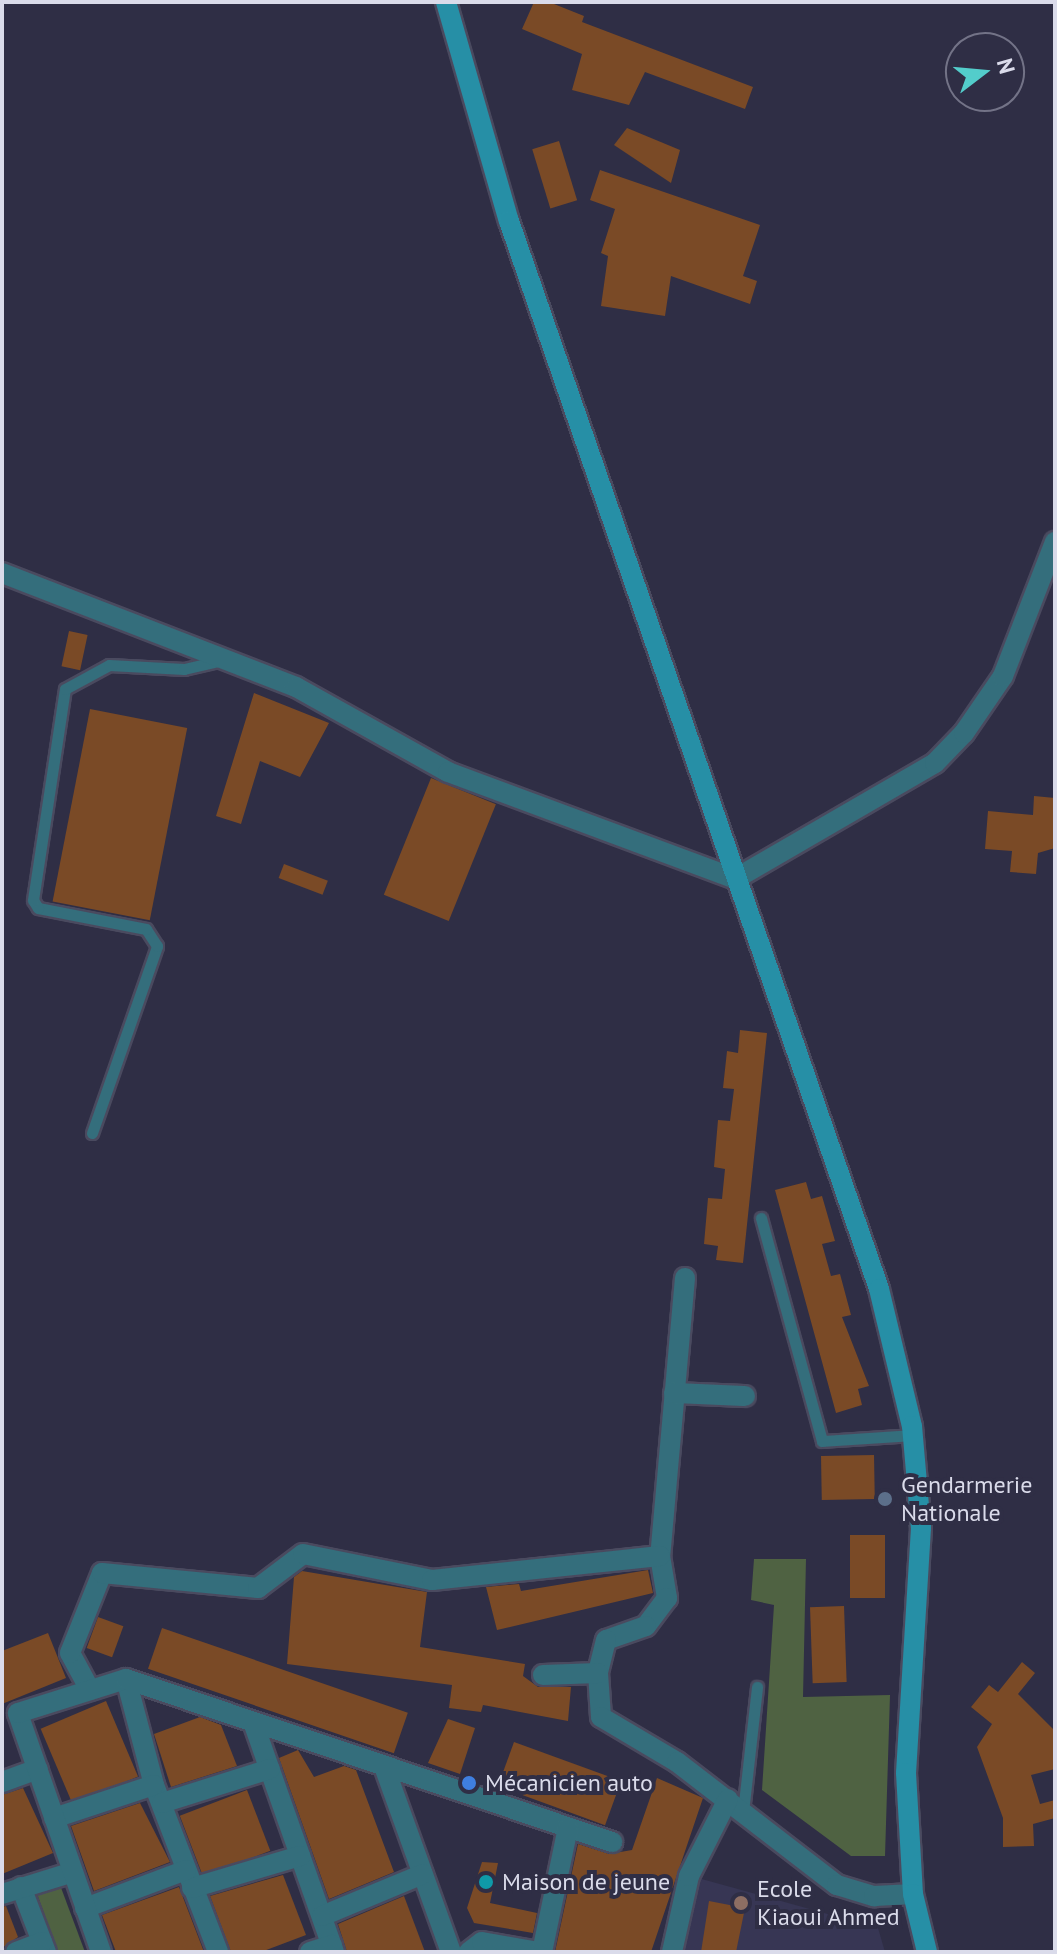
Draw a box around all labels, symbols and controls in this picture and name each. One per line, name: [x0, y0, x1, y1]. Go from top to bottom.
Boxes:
north arrow: [945, 32, 1025, 112]
text: N: [991, 55, 1022, 77]
place label: Gendarmerie Nationale: [901, 1471, 1032, 1527]
marker: Gendarmerie Nationale: [876, 1490, 894, 1508]
place label: Mécanicien auto: [485, 1769, 653, 1797]
marker: Mécanicien auto: [460, 1774, 478, 1792]
place label: Maison de jeune: [502, 1868, 670, 1896]
marker: Maison de jeune: [477, 1873, 495, 1891]
place label: Ecole Kiaoui Ahmed: [757, 1875, 900, 1931]
marker: Ecole Kiaoui Ahmed: [732, 1894, 750, 1912]

